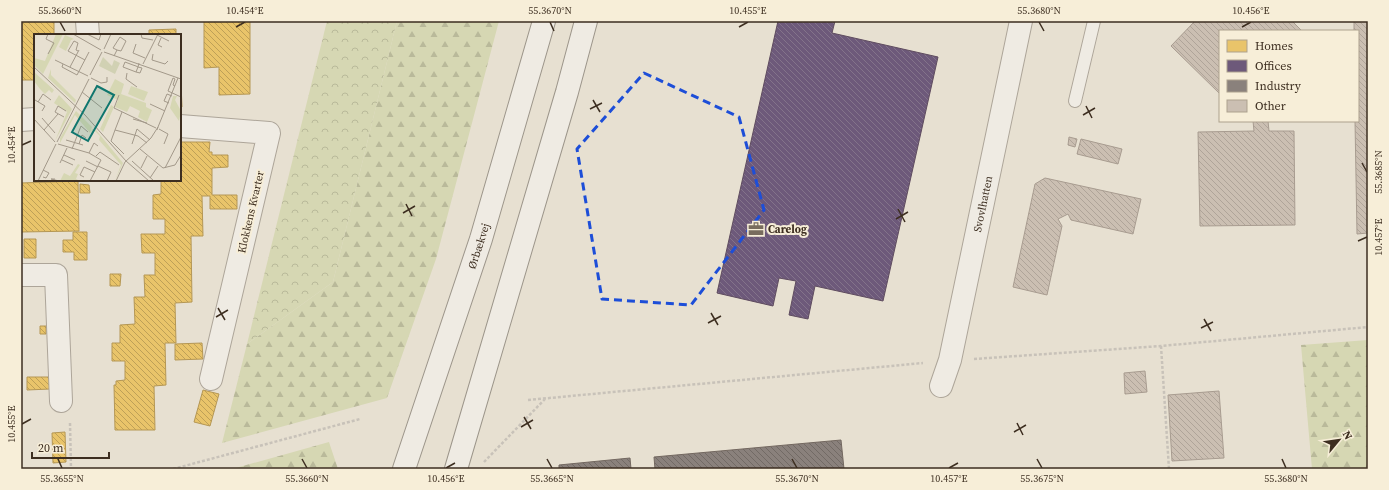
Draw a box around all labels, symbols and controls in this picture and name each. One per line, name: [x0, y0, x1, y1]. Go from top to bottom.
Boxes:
text: 55.3660°N: [38, 4, 82, 17]
text: 10.454°E: [226, 4, 264, 17]
text: 55.3670°N: [528, 4, 572, 17]
text: 10.455°E: [729, 4, 767, 17]
text: 55.3680°N: [1017, 4, 1061, 17]
text: 10.456°E: [1232, 4, 1270, 17]
legend: [1219, 30, 1359, 122]
inset map: [34, 34, 181, 181]
text: Homes: [1255, 38, 1293, 54]
text: Offices: [1255, 58, 1292, 74]
text: Industry: [1255, 78, 1302, 94]
text: Other: [1255, 98, 1286, 114]
text: 10.454°E: [5, 126, 18, 164]
text: 55.3685°N: [1372, 150, 1385, 194]
street label: Klokkens Kvarter: [234, 169, 268, 255]
street label: Svovlhatten: [969, 174, 996, 233]
text: 10.457°E: [1372, 218, 1385, 256]
office icon: Carelog: [747, 220, 765, 238]
street label: Ørbækvej: [464, 221, 493, 271]
place label: Carelog: [768, 222, 807, 237]
text: 10.455°E: [5, 405, 18, 443]
north arrow: [1319, 420, 1359, 460]
text: N: [1339, 428, 1356, 443]
scale bar: [32, 434, 109, 460]
text: 20 m: [38, 440, 64, 456]
text: 55.3655°N: [40, 472, 84, 485]
text: 55.3660°N: [285, 472, 329, 485]
text: 10.456°E: [427, 472, 465, 485]
text: 55.3665°N: [530, 472, 574, 485]
text: 55.3670°N: [775, 472, 819, 485]
text: 10.457°E: [930, 472, 968, 485]
text: 55.3675°N: [1020, 472, 1064, 485]
text: 55.3680°N: [1264, 472, 1308, 485]

